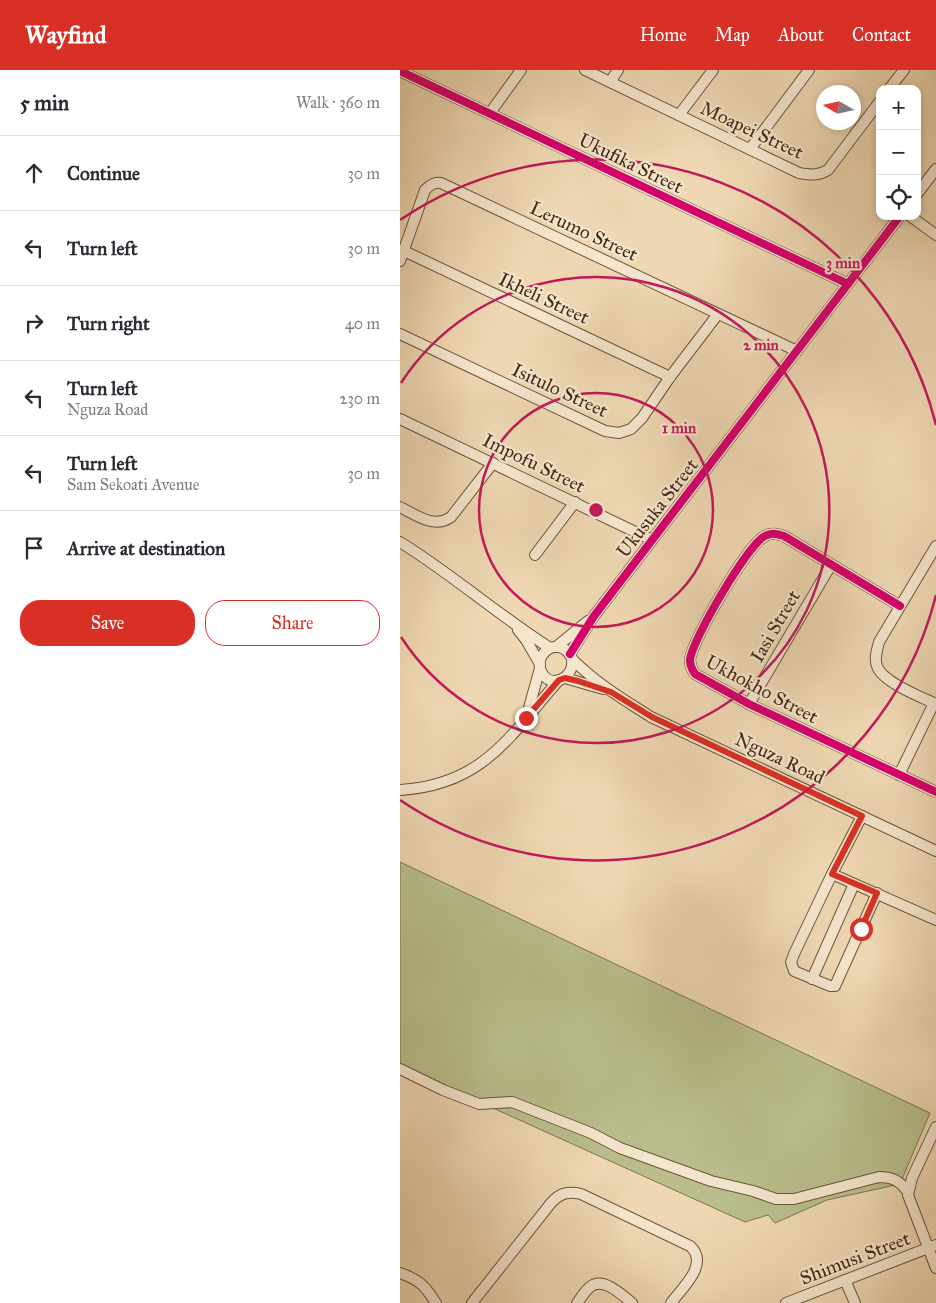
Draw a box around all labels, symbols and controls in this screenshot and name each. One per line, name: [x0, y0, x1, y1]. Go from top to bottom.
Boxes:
text: Wayfind: [25, 20, 107, 50]
text: Home: [640, 24, 687, 46]
text: Map: [715, 24, 750, 46]
text: About: [778, 24, 824, 46]
text: Contact: [852, 24, 911, 46]
north arrow: [816, 85, 861, 130]
map controls: [876, 85, 921, 220]
button: +: [876, 85, 921, 130]
text: 5 min: [20, 90, 69, 116]
text: Walk · 360 m: [296, 93, 380, 112]
street label: Moapei Street: [697, 96, 807, 164]
street label: Ukufika Street: [575, 128, 687, 198]
button: −: [876, 130, 921, 175]
icon: ahead: [20, 159, 48, 187]
text: Continue: [67, 162, 140, 185]
text: 30 m: [347, 164, 380, 183]
button: locate: [876, 175, 921, 220]
street label: Lerumo Street: [526, 196, 642, 266]
icon: left: [20, 234, 48, 262]
text: Turn left: [67, 237, 137, 260]
text: 30 m: [347, 239, 380, 258]
text: 3 min: [826, 254, 861, 273]
street label: Ikheli Street: [495, 267, 593, 329]
icon: right: [20, 309, 48, 337]
text: Turn right: [67, 312, 150, 335]
text: 40 m: [345, 314, 380, 333]
text: 2 min: [743, 336, 780, 354]
street label: Isitulo Street: [508, 358, 612, 422]
text: Turn left: [67, 377, 137, 400]
icon: left: [20, 384, 48, 412]
text: 230 m: [340, 389, 380, 408]
text: Nguza Road: [67, 400, 148, 419]
text: 1 min: [662, 419, 697, 437]
street label: Impofu Street: [479, 428, 589, 498]
text: Turn left: [67, 452, 137, 475]
street label: Ukusuka Street: [611, 454, 703, 562]
icon: left: [20, 459, 48, 487]
text: 30 m: [347, 464, 380, 483]
text: Sam Sekoati Avenue: [67, 475, 199, 494]
centre of rings: [587, 501, 605, 519]
icon: arrive: [20, 534, 48, 562]
text: Arrive at destination: [67, 537, 225, 560]
street label: Iasi Street: [745, 586, 805, 666]
button: Save: [20, 600, 195, 646]
button: Share: [205, 600, 380, 646]
street label: Ukhokho Street: [702, 650, 822, 728]
route end: [515, 707, 538, 730]
street label: Nguza Road: [731, 727, 829, 790]
route start: [850, 918, 873, 941]
street label: Shimusi Street: [797, 1226, 914, 1290]

